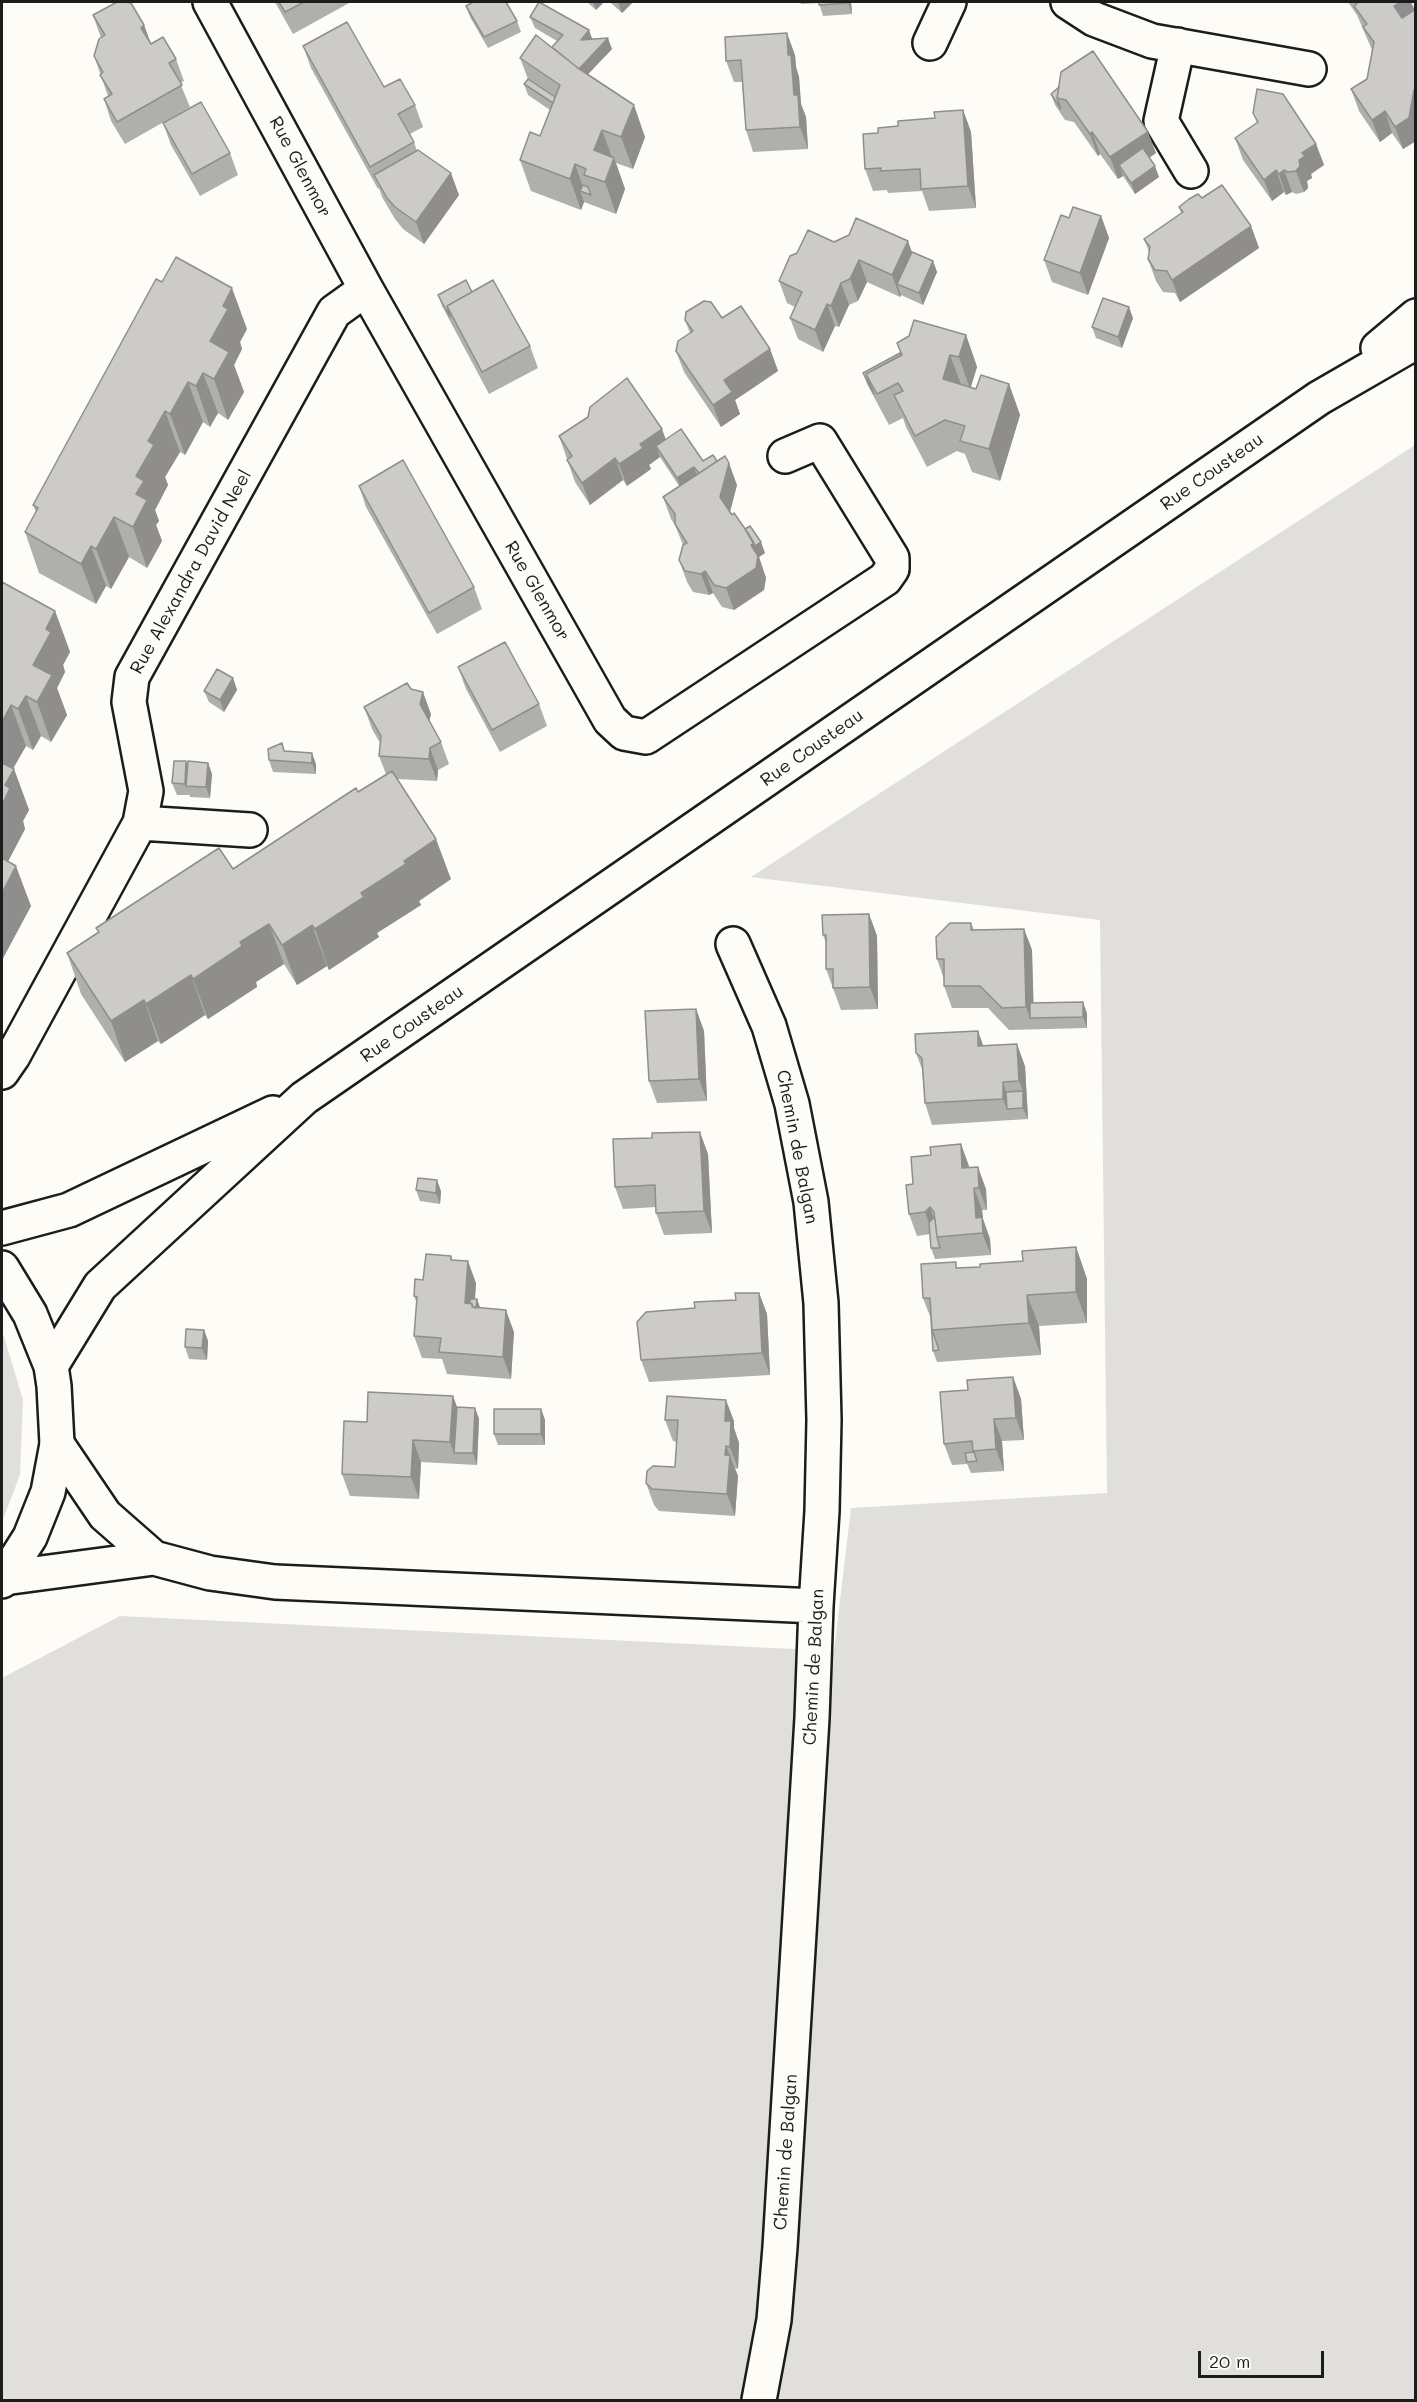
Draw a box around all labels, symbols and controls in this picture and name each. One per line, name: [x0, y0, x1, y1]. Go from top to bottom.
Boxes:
street label: Rue Glenmor: [264, 113, 336, 221]
street label: Rue Cousteau: [1156, 429, 1268, 515]
street label: Rue Alexandra David Neel: [126, 466, 256, 678]
street label: Rue Glenmor: [500, 537, 574, 645]
street label: Rue Cousteau: [756, 705, 868, 791]
street label: Rue Cousteau: [356, 981, 468, 1067]
street label: Chemin de Balgan: [771, 1068, 823, 1226]
street label: Chemin de Balgan: [799, 1588, 829, 1746]
street label: Chemin de Balgan: [770, 2073, 802, 2231]
scale bar: [1201, 2339, 1327, 2377]
text: 20 m: [1209, 2349, 1250, 2373]

